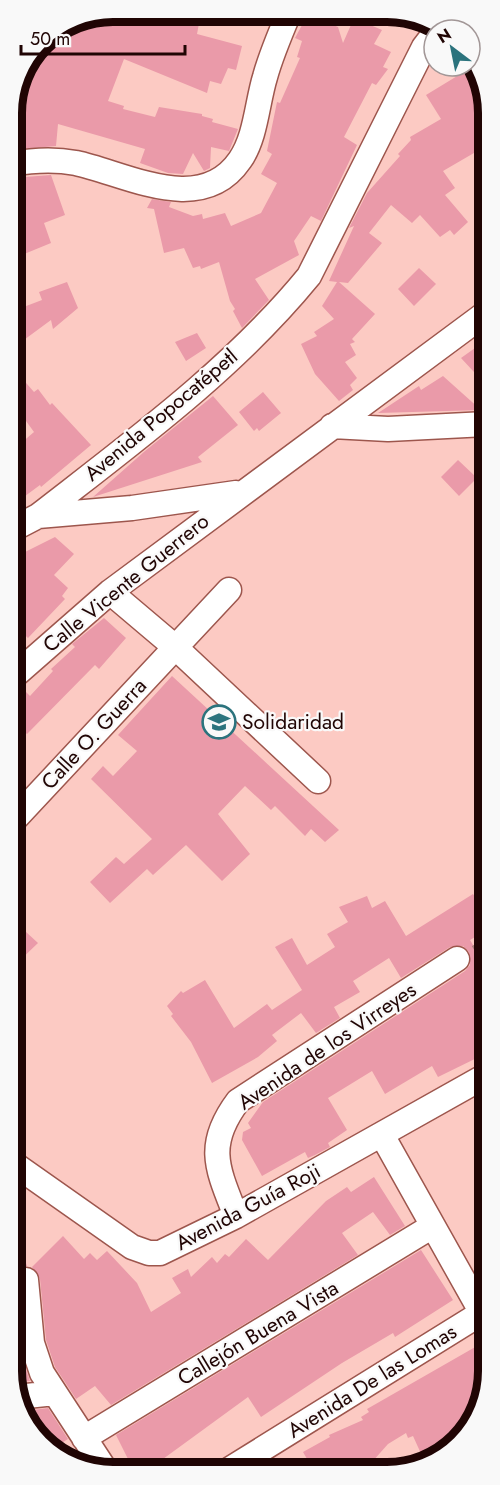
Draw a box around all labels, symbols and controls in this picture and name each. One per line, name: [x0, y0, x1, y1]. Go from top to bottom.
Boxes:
scale bar: [21, 18, 184, 56]
north arrow: [422, 18, 482, 78]
text: N: [433, 23, 456, 49]
text: 50 m: [30, 26, 70, 52]
street label: Avenida Popocatépetl: [78, 342, 244, 488]
street label: Calle Vicente Guerrero: [37, 507, 215, 659]
street label: Calle O. Guerra: [34, 672, 154, 796]
school or university icon: Solidaridad: [201, 704, 237, 740]
place label: Solidaridad: [242, 707, 344, 737]
street label: Avenida de los Virreyes: [232, 975, 422, 1117]
street label: Avenida Guía Roji: [170, 1156, 326, 1258]
street label: Callejón Buena Vista: [172, 1273, 344, 1393]
street label: Avenida De las Lomas: [282, 1317, 462, 1445]

